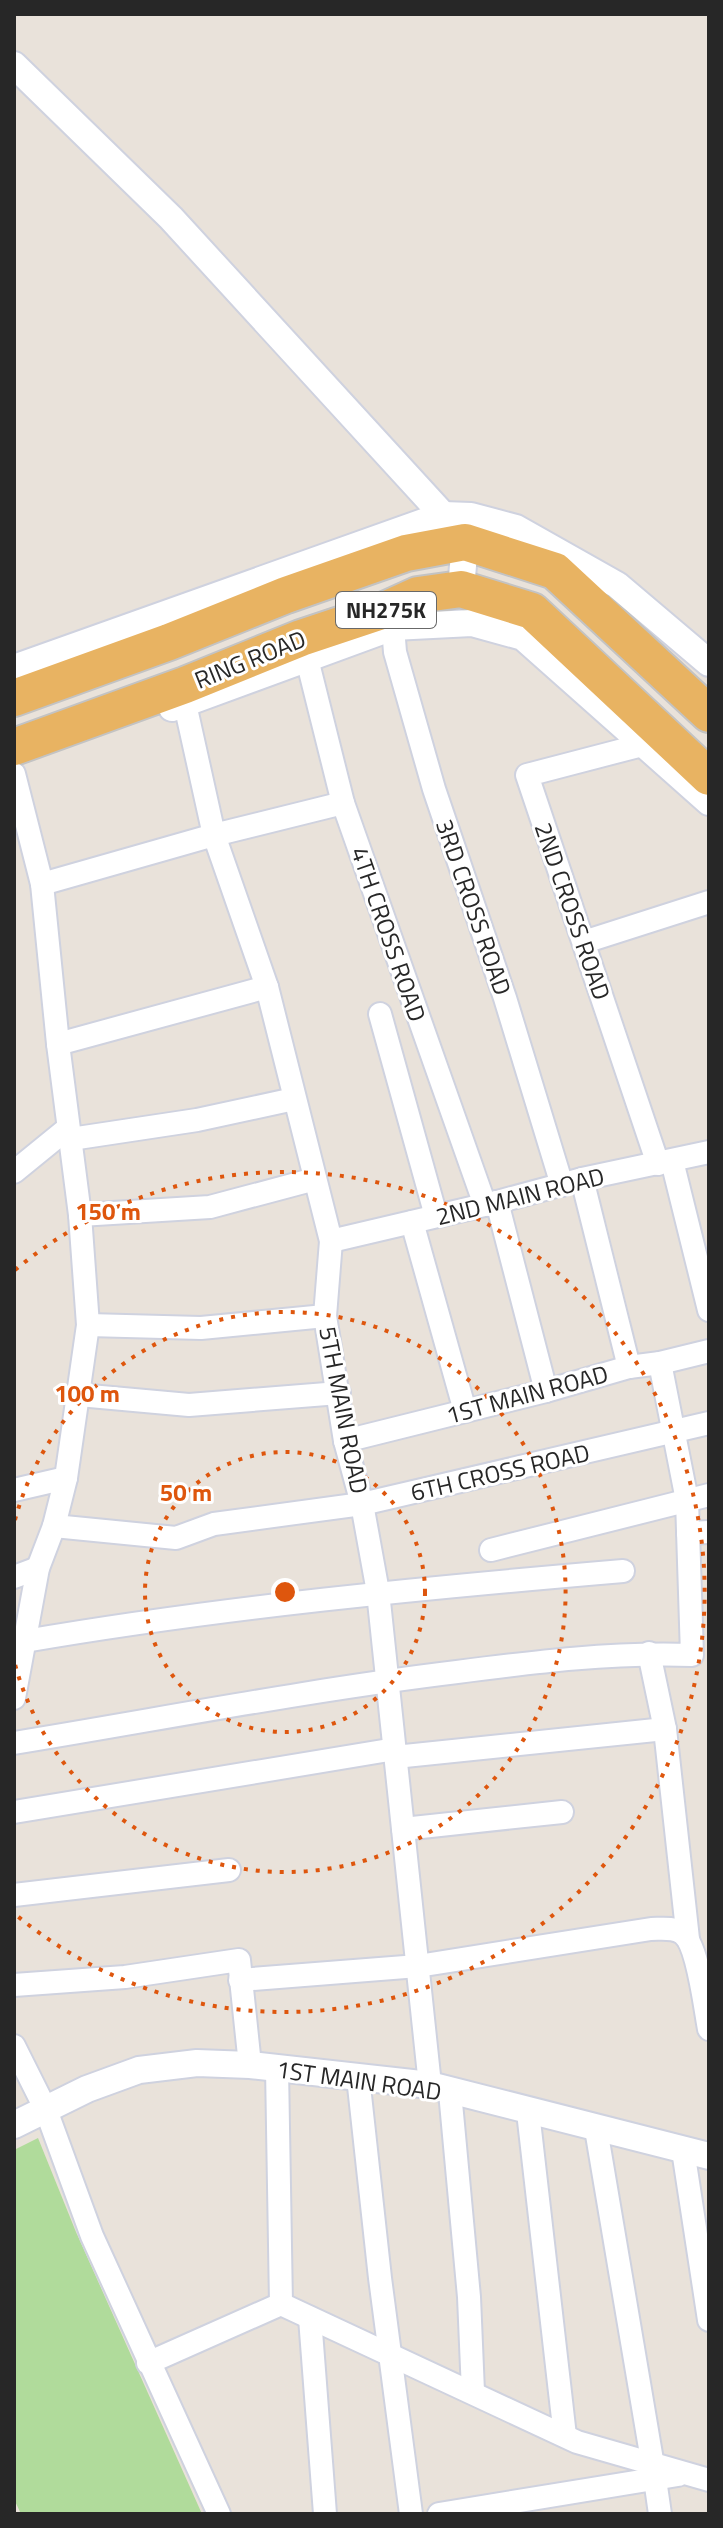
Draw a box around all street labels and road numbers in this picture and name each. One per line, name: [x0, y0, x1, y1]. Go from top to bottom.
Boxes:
road number: NH275K: [336, 592, 436, 628]
street label: RING ROAD: [189, 620, 311, 698]
street label: 3RD CROSS ROAD: [427, 814, 521, 1000]
street label: 2ND CROSS ROAD: [526, 817, 620, 1005]
street label: 4TH CROSS ROAD: [342, 842, 436, 1026]
street label: 2ND MAIN ROAD: [432, 1158, 608, 1234]
street label: 5TH MAIN ROAD: [310, 1323, 378, 1497]
street label: 1ST MAIN ROAD: [442, 1355, 612, 1433]
street label: 6TH CROSS ROAD: [407, 1434, 593, 1510]
street label: 1ST MAIN ROAD: [274, 2051, 444, 2109]

